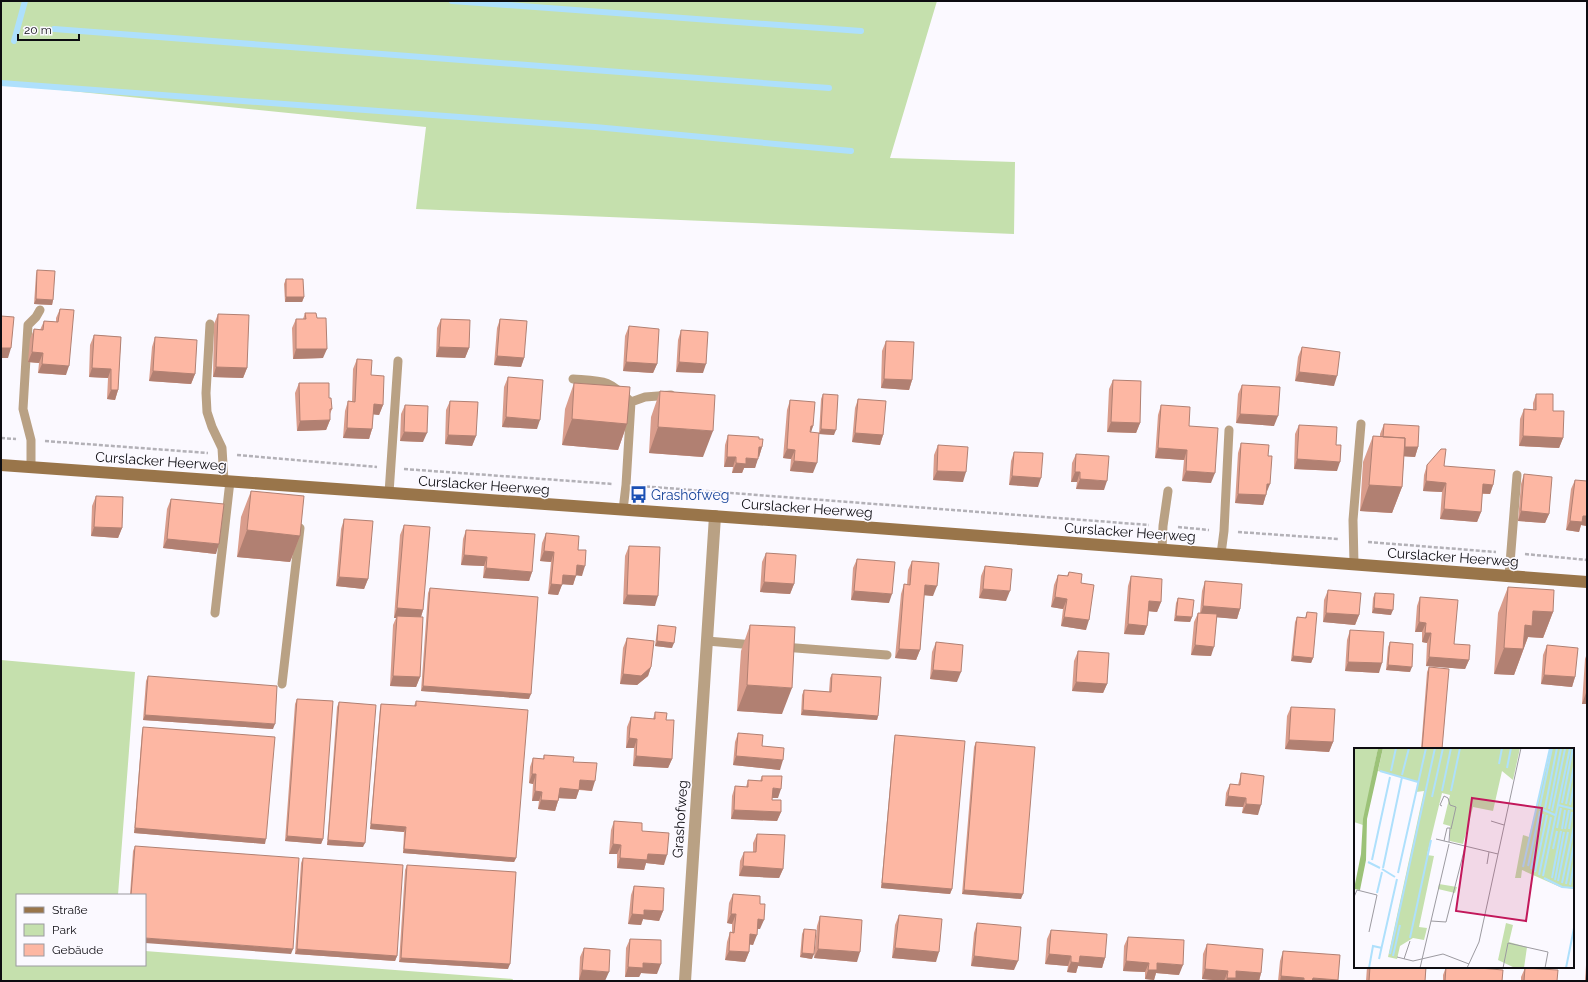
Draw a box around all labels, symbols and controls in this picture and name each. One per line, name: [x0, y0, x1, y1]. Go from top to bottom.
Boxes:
scale bar: [18, 16, 79, 42]
text: 20 m: [24, 23, 52, 37]
street label: Curslacker Heerweg: [95, 448, 227, 474]
street label: Curslacker Heerweg: [418, 472, 550, 498]
bus stop icon: Grashofweg: [628, 485, 648, 505]
place label: Grashofweg: [651, 487, 729, 503]
street label: Curslacker Heerweg: [741, 495, 873, 521]
street label: Curslacker Heerweg: [1064, 519, 1196, 545]
street label: Curslacker Heerweg: [1387, 544, 1519, 570]
inset map: [1354, 748, 1574, 968]
street label: Grashofweg: [669, 779, 691, 859]
legend: [16, 894, 146, 966]
text: Straße: [52, 903, 88, 917]
text: Park: [52, 923, 77, 937]
text: Gebäude: [52, 943, 103, 957]

